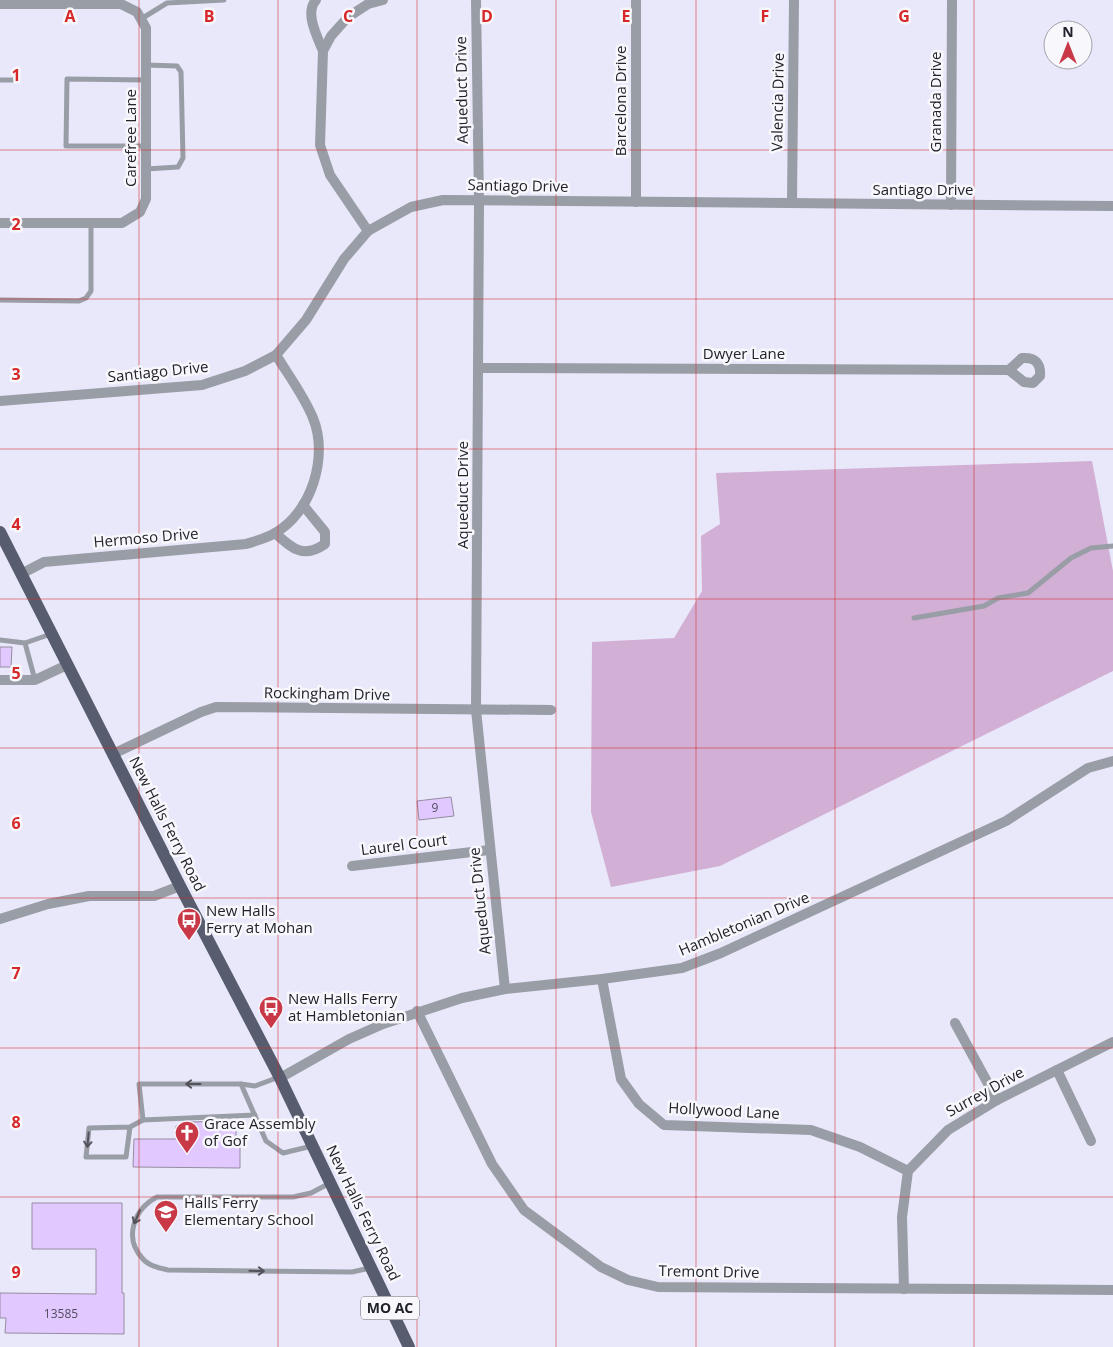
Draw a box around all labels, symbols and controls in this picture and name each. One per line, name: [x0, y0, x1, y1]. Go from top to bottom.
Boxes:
text: A: [64, 5, 76, 27]
text: B: [204, 5, 214, 27]
text: C: [343, 5, 353, 27]
text: D: [481, 5, 493, 27]
text: E: [622, 5, 631, 27]
text: F: [761, 5, 769, 27]
text: G: [898, 5, 910, 27]
north arrow: [1043, 20, 1093, 70]
text: N: [1062, 22, 1074, 41]
street label: Aqueduct Drive: [450, 36, 472, 144]
street label: Barcelona Drive: [610, 46, 630, 156]
street label: Granada Drive: [925, 51, 945, 153]
street label: Valencia Drive: [766, 53, 788, 151]
text: 1: [11, 64, 21, 86]
street label: Carefree Lane: [120, 89, 140, 187]
street label: Santiago Drive: [467, 174, 569, 196]
street label: Santiago Drive: [872, 179, 974, 199]
text: 2: [11, 213, 21, 235]
street label: Dwyer Lane: [703, 343, 785, 363]
street label: Santiago Drive: [107, 356, 209, 386]
text: 3: [11, 363, 21, 385]
street label: Aqueduct Drive: [452, 441, 472, 549]
text: 4: [11, 513, 21, 535]
street label: Hermoso Drive: [93, 522, 199, 552]
text: 5: [11, 662, 21, 684]
street label: Rockingham Drive: [264, 682, 390, 704]
street label: New Halls Ferry Road: [125, 753, 211, 894]
house number: 9: [432, 799, 439, 816]
text: 6: [11, 812, 21, 834]
street label: Laurel Court: [360, 829, 448, 859]
street label: Aqueduct Drive: [463, 846, 495, 956]
street label: Hambletonian Drive: [675, 886, 812, 960]
place label: New Halls Ferry at Mohan: [206, 900, 313, 937]
bus stop icon: New Halls Ferry at Mohan: [176, 907, 202, 941]
text: 7: [11, 962, 21, 984]
place label: New Halls Ferry at Hambletonian: [288, 988, 405, 1025]
bus stop icon: New Halls Ferry at Hambletonian: [258, 995, 284, 1029]
street label: Surrey Drive: [942, 1061, 1027, 1121]
one-way arrow: [185, 1079, 201, 1089]
street label: Hollywood Lane: [668, 1097, 780, 1123]
text: 8: [11, 1111, 21, 1133]
place label: Grace Assembly of Gof: [204, 1113, 316, 1150]
church icon: Grace Assembly of Gof: [174, 1120, 200, 1154]
one-way arrow: [83, 1132, 93, 1148]
street label: New Halls Ferry Road: [322, 1141, 406, 1284]
place label: Halls Ferry Elementary School: [184, 1192, 314, 1229]
school or university icon: Halls Ferry Elementary School: [153, 1199, 179, 1233]
one-way arrow: [132, 1209, 141, 1224]
street label: Tremont Drive: [658, 1260, 760, 1282]
text: 9: [11, 1261, 21, 1283]
one-way arrow: [248, 1266, 265, 1276]
road number: MO AC: [361, 1296, 419, 1320]
house number: 13585: [44, 1305, 78, 1322]

